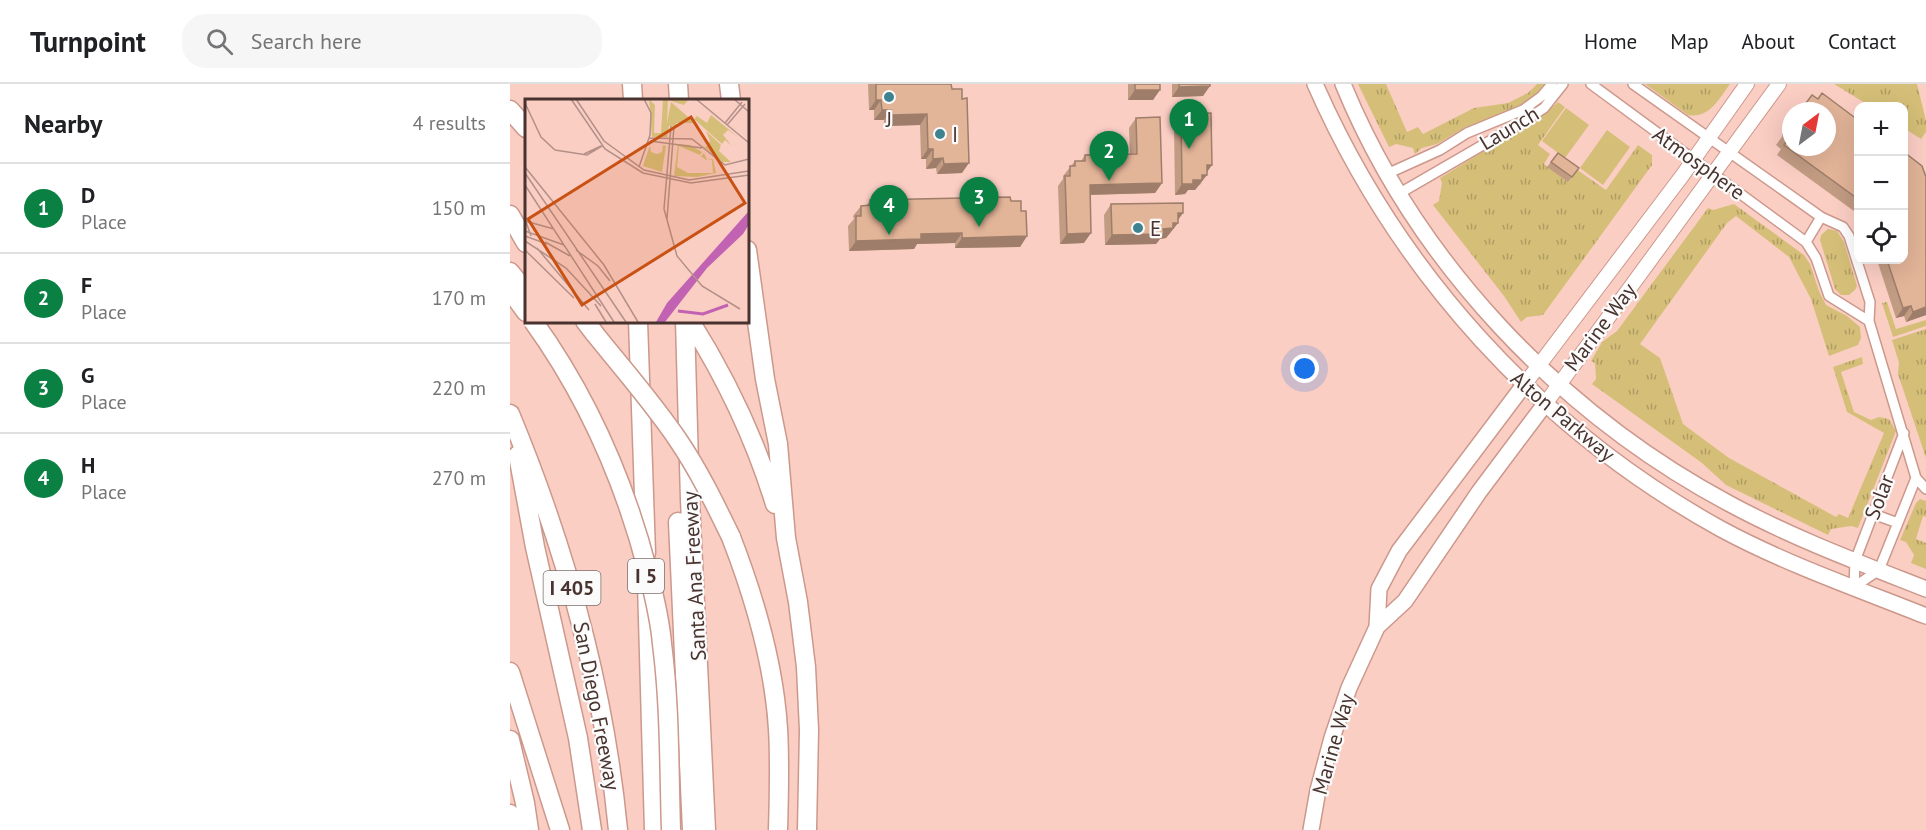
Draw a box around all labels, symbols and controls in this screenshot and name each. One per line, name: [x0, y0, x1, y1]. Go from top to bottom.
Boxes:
search box: [182, 14, 602, 68]
text: Turnpoint: [30, 23, 146, 60]
icon: search: [203, 25, 236, 58]
text: Search here: [251, 27, 362, 55]
text: Home: [1584, 28, 1637, 55]
text: Map: [1670, 28, 1709, 55]
text: About: [1742, 28, 1795, 55]
text: Contact: [1828, 28, 1896, 55]
marker: J: [882, 90, 896, 104]
inset map: [525, 99, 748, 322]
pin: 1: [1170, 100, 1208, 149]
street label: Launch: [1474, 100, 1544, 156]
north arrow: [1782, 102, 1836, 156]
map controls: [1854, 102, 1908, 264]
button: +: [1854, 102, 1908, 156]
place label: J: [885, 106, 892, 133]
text: Nearby: [24, 107, 102, 140]
text: 4 results: [413, 110, 486, 136]
street label: Atmosphere: [1648, 120, 1750, 206]
place label: I: [952, 121, 958, 148]
marker: I: [933, 127, 947, 141]
pin: 2: [1090, 132, 1128, 181]
button: −: [1854, 156, 1908, 210]
pin: 3: [960, 178, 998, 227]
text: D: [81, 181, 95, 209]
pin: 4: [870, 186, 908, 235]
text: 1: [38, 195, 49, 221]
text: 150 m: [432, 195, 486, 221]
text: Place: [81, 209, 127, 235]
button: locate: [1854, 210, 1908, 264]
place label: E: [1150, 215, 1161, 242]
marker: E: [1131, 221, 1145, 235]
text: F: [81, 271, 92, 299]
street label: Marine Way: [1558, 277, 1642, 377]
text: 2: [38, 285, 49, 311]
text: 170 m: [432, 285, 486, 311]
text: Place: [81, 299, 127, 325]
your location: [1290, 354, 1319, 383]
text: G: [81, 361, 94, 389]
street label: Alton Parkway: [1505, 365, 1621, 468]
text: 3: [38, 375, 49, 401]
text: 220 m: [432, 375, 486, 401]
text: Place: [81, 389, 127, 415]
text: H: [81, 451, 95, 479]
text: 4: [38, 465, 49, 491]
text: 270 m: [432, 465, 486, 491]
street label: Solar: [1858, 471, 1900, 523]
text: Place: [81, 479, 127, 505]
street label: Santa Ana Freeway: [676, 490, 712, 662]
road number: I 5: [628, 559, 664, 593]
road number: I 405: [544, 571, 600, 605]
street label: San Diego Freeway: [567, 619, 627, 793]
street label: Marine Way: [1306, 690, 1360, 798]

